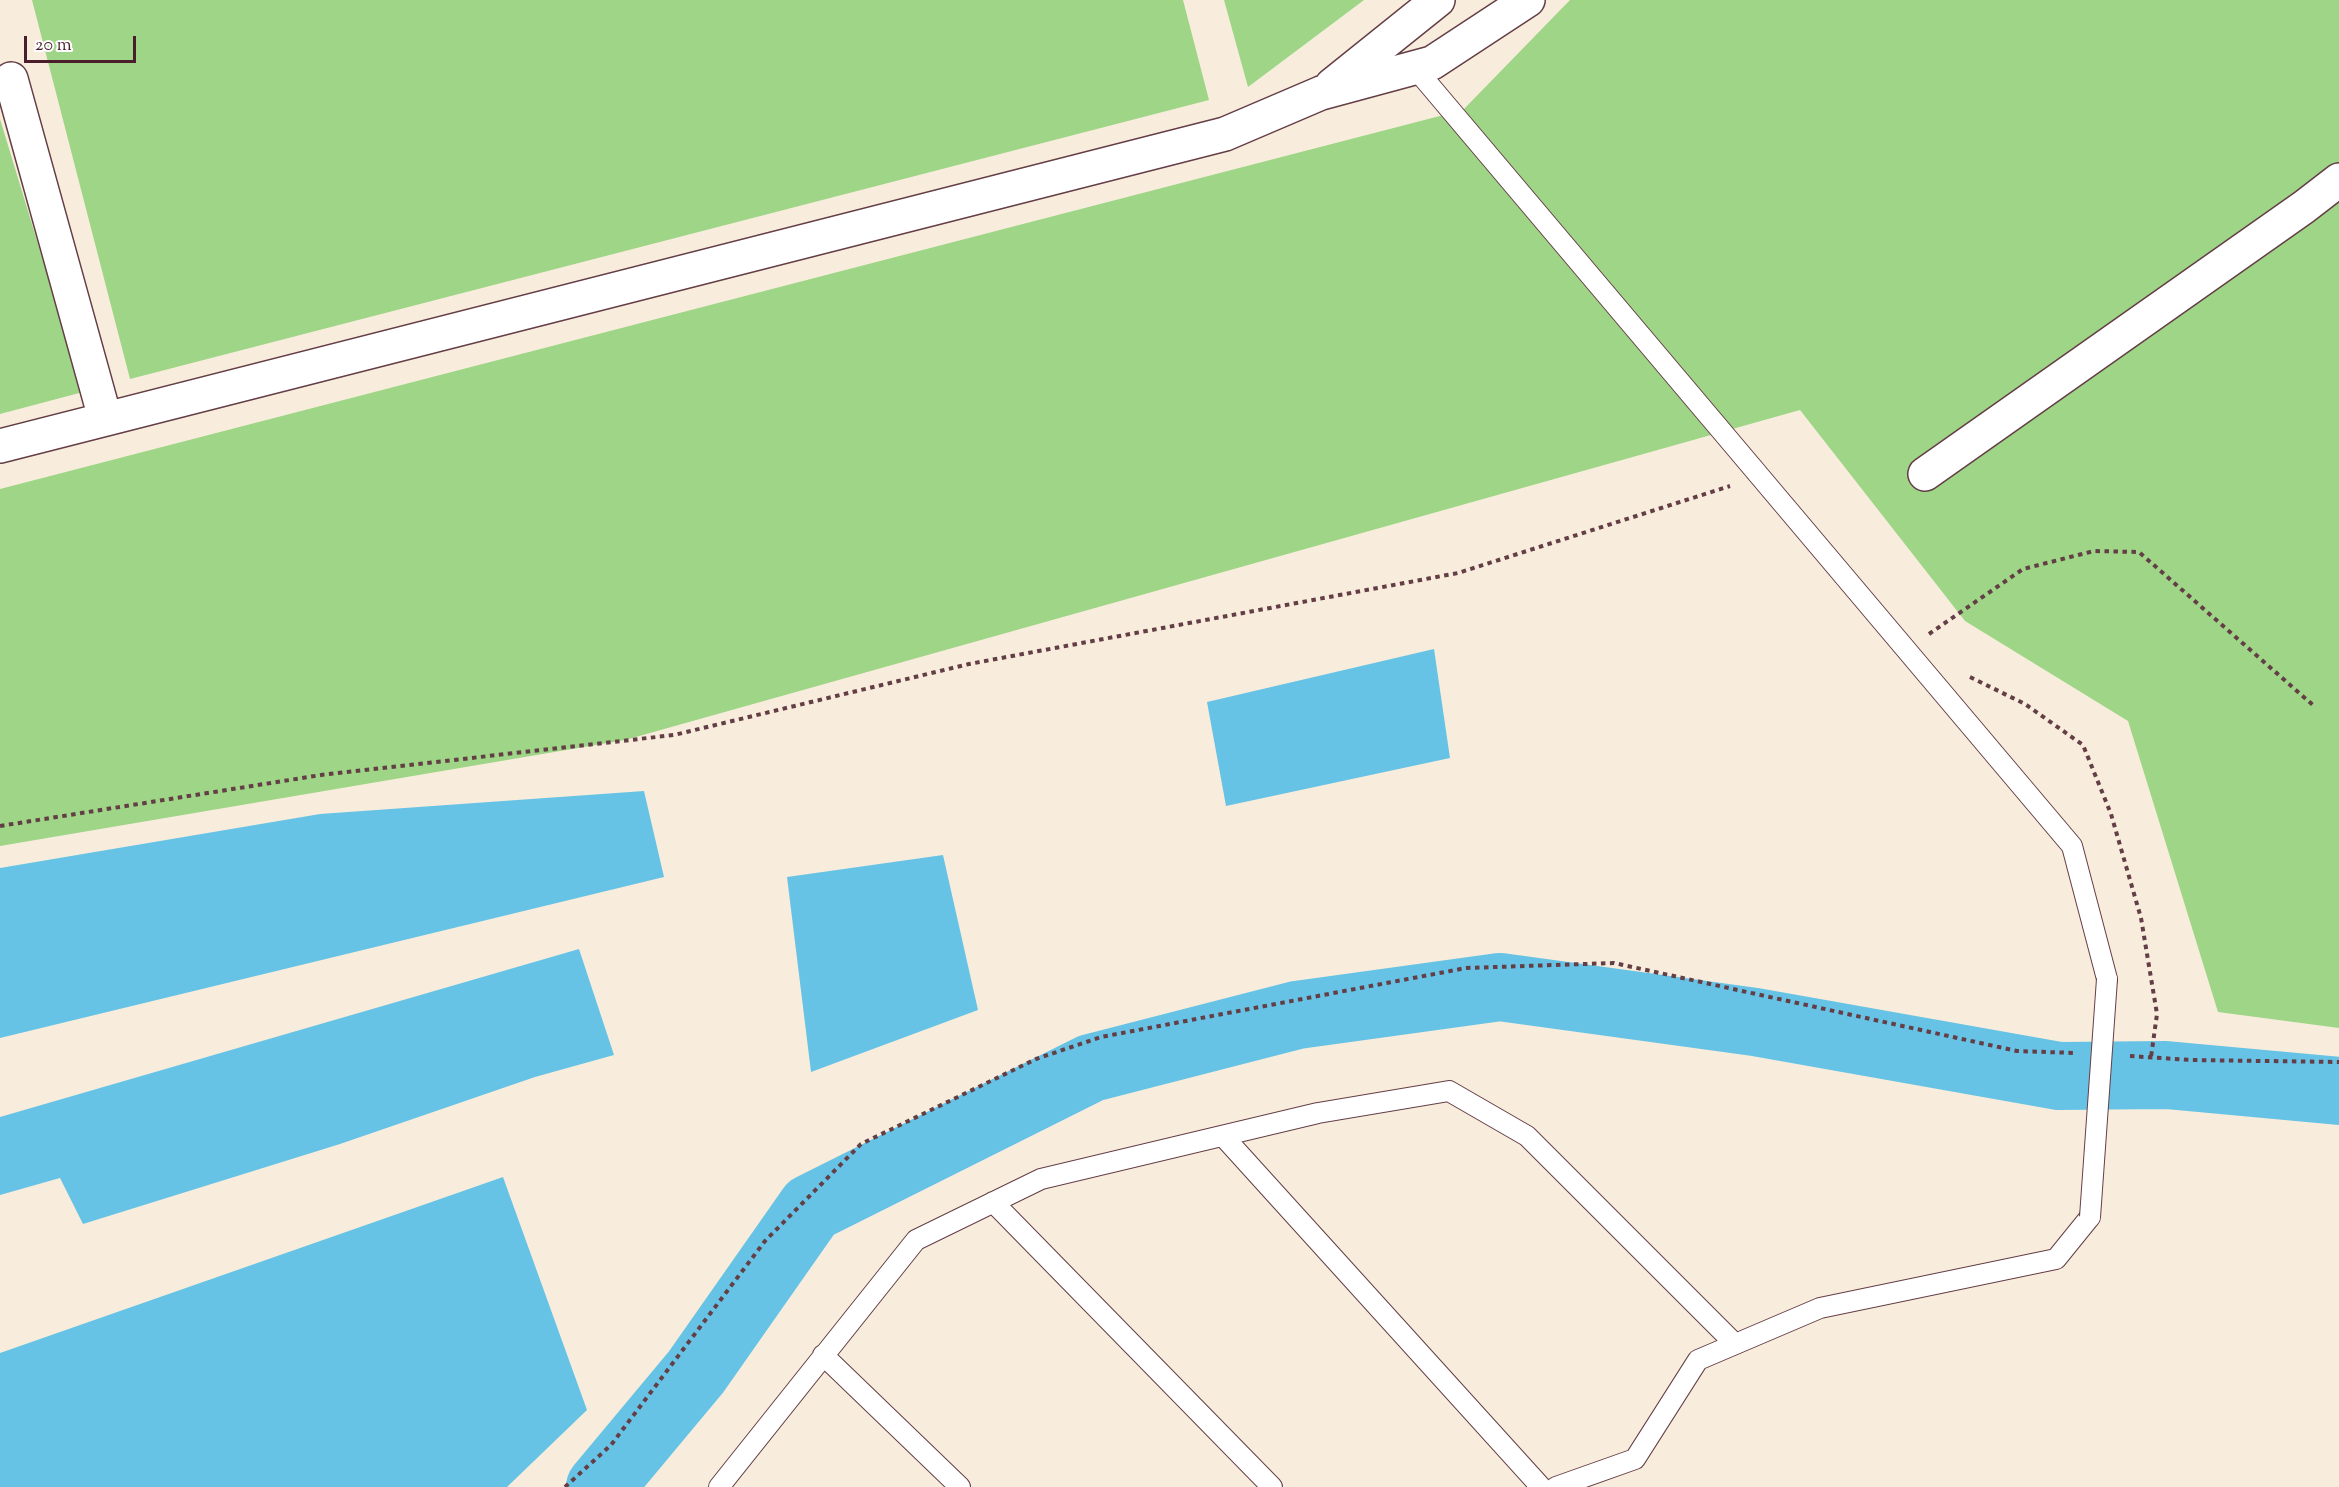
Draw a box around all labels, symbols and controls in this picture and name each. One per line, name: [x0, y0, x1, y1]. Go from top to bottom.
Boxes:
scale bar: [27, 24, 140, 62]
text: 20 m: [35, 33, 72, 59]

